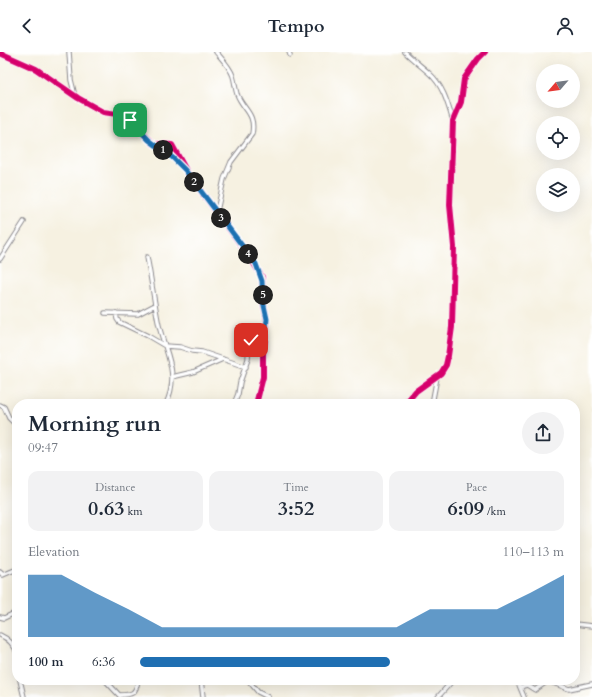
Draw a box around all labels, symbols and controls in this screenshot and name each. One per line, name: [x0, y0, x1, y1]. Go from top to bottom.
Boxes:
text: Tempo: [267, 14, 325, 39]
icon: back: [16, 15, 38, 37]
icon: person: [554, 15, 576, 37]
north arrow: [536, 64, 580, 108]
map controls: [536, 64, 580, 212]
pin: [113, 103, 147, 137]
icon: arrive: [119, 109, 141, 131]
button: locate: [536, 116, 580, 160]
pin: 1: [153, 140, 173, 160]
text: 1: [160, 142, 166, 157]
button: layers: [536, 168, 580, 212]
pin: 2: [184, 172, 204, 192]
text: 2: [191, 174, 197, 189]
pin: 3: [211, 208, 231, 228]
text: 3: [218, 210, 224, 225]
pin: 4: [238, 244, 258, 264]
text: 4: [245, 246, 251, 261]
pin: 5: [253, 285, 273, 305]
text: 5: [260, 287, 266, 302]
pin: [234, 323, 268, 357]
icon: check: [240, 329, 262, 351]
text: Morning run: [28, 409, 161, 439]
button: share: [522, 412, 564, 454]
text: 09:47: [28, 439, 58, 457]
text: Distance: [95, 480, 135, 495]
text: Time: [283, 480, 309, 495]
text: Pace: [466, 480, 487, 495]
text: 0.63: [88, 495, 125, 522]
text: 3:52: [278, 495, 314, 522]
text: 6:09: [448, 495, 484, 522]
text: km: [125, 504, 143, 519]
text: /km: [484, 504, 506, 519]
text: Elevation: [28, 543, 80, 561]
text: 110–113 m: [502, 543, 564, 561]
text: 100 m: [28, 653, 63, 671]
text: 6:36: [92, 653, 115, 671]

